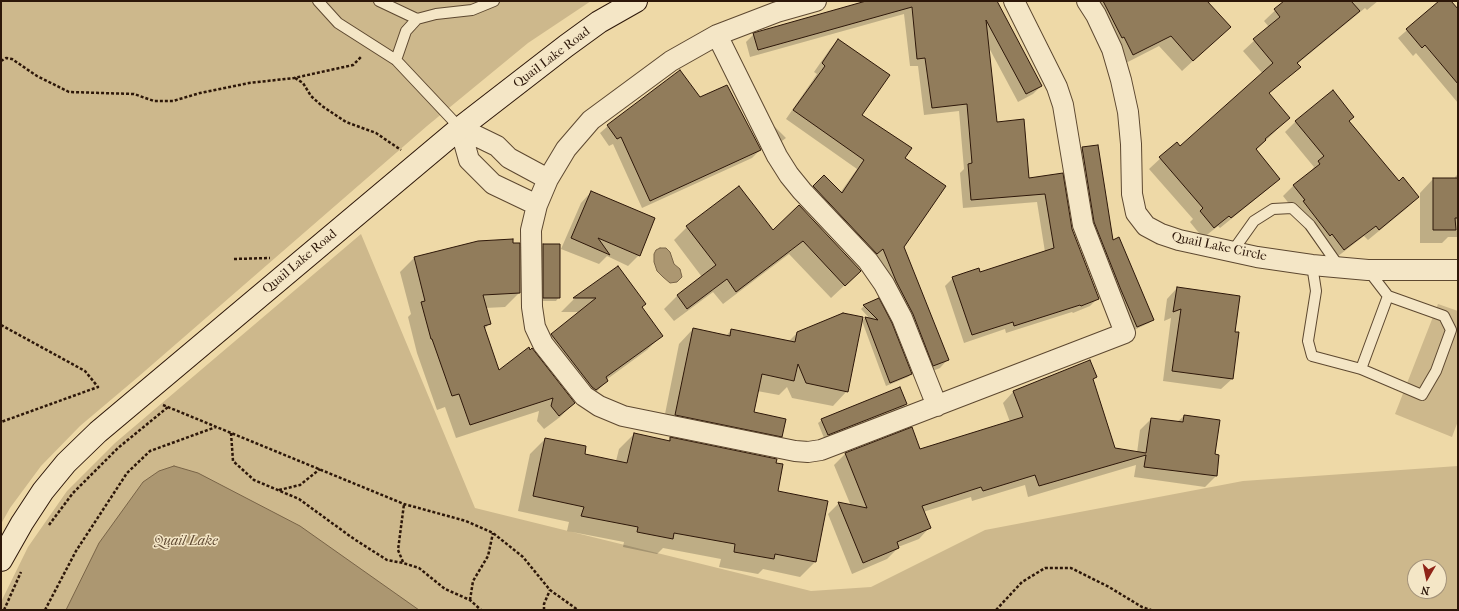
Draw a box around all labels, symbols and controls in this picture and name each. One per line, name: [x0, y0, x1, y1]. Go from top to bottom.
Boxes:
street label: Quail Lake Road: [511, 24, 593, 92]
street label: Quail Lake Road: [260, 226, 340, 298]
street label: Quail Lake Circle: [1170, 229, 1268, 265]
water label: Quail Lake: [154, 534, 218, 550]
north arrow: [1407, 559, 1447, 599]
text: N: [1420, 583, 1430, 597]

